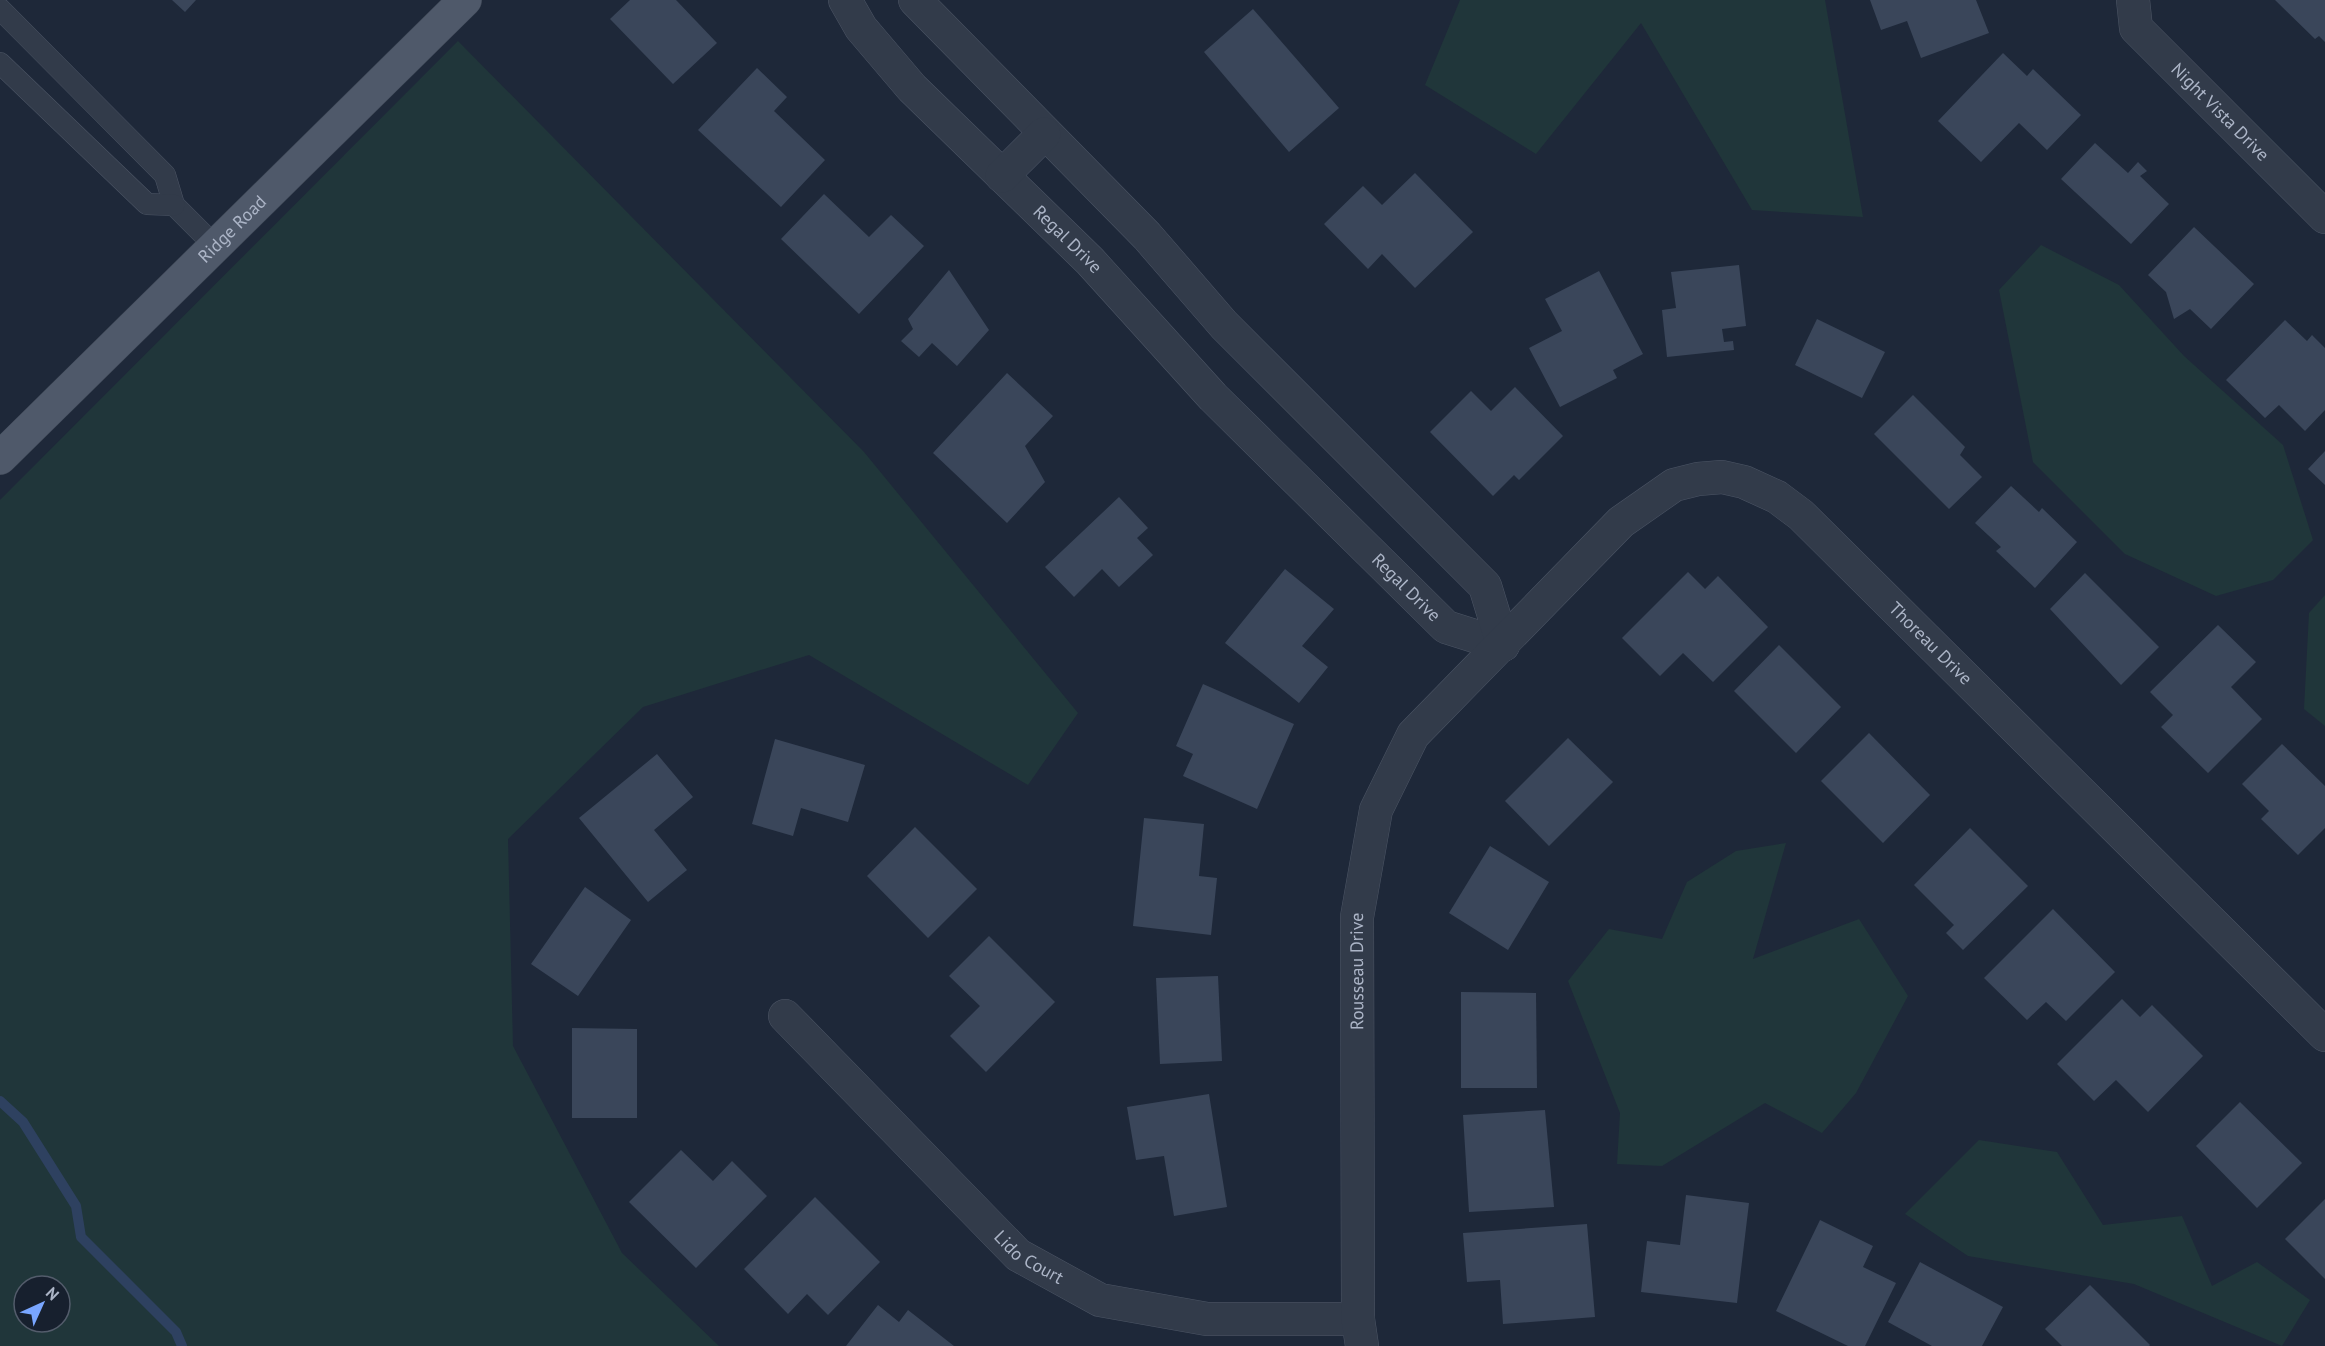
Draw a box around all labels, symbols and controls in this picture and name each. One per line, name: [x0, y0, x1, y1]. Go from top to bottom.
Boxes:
street label: Night Vista Drive: [2166, 58, 2274, 166]
street label: Ridge Road: [193, 190, 271, 268]
street label: Regal Drive: [1028, 200, 1107, 278]
street label: Regal Drive: [1367, 548, 1446, 626]
street label: Thoreau Drive: [1884, 597, 1977, 690]
street label: Rousseau Drive: [1345, 913, 1368, 1030]
street label: Lido Court: [989, 1225, 1068, 1289]
north arrow: [12, 1274, 72, 1334]
text: N: [42, 1283, 63, 1304]

